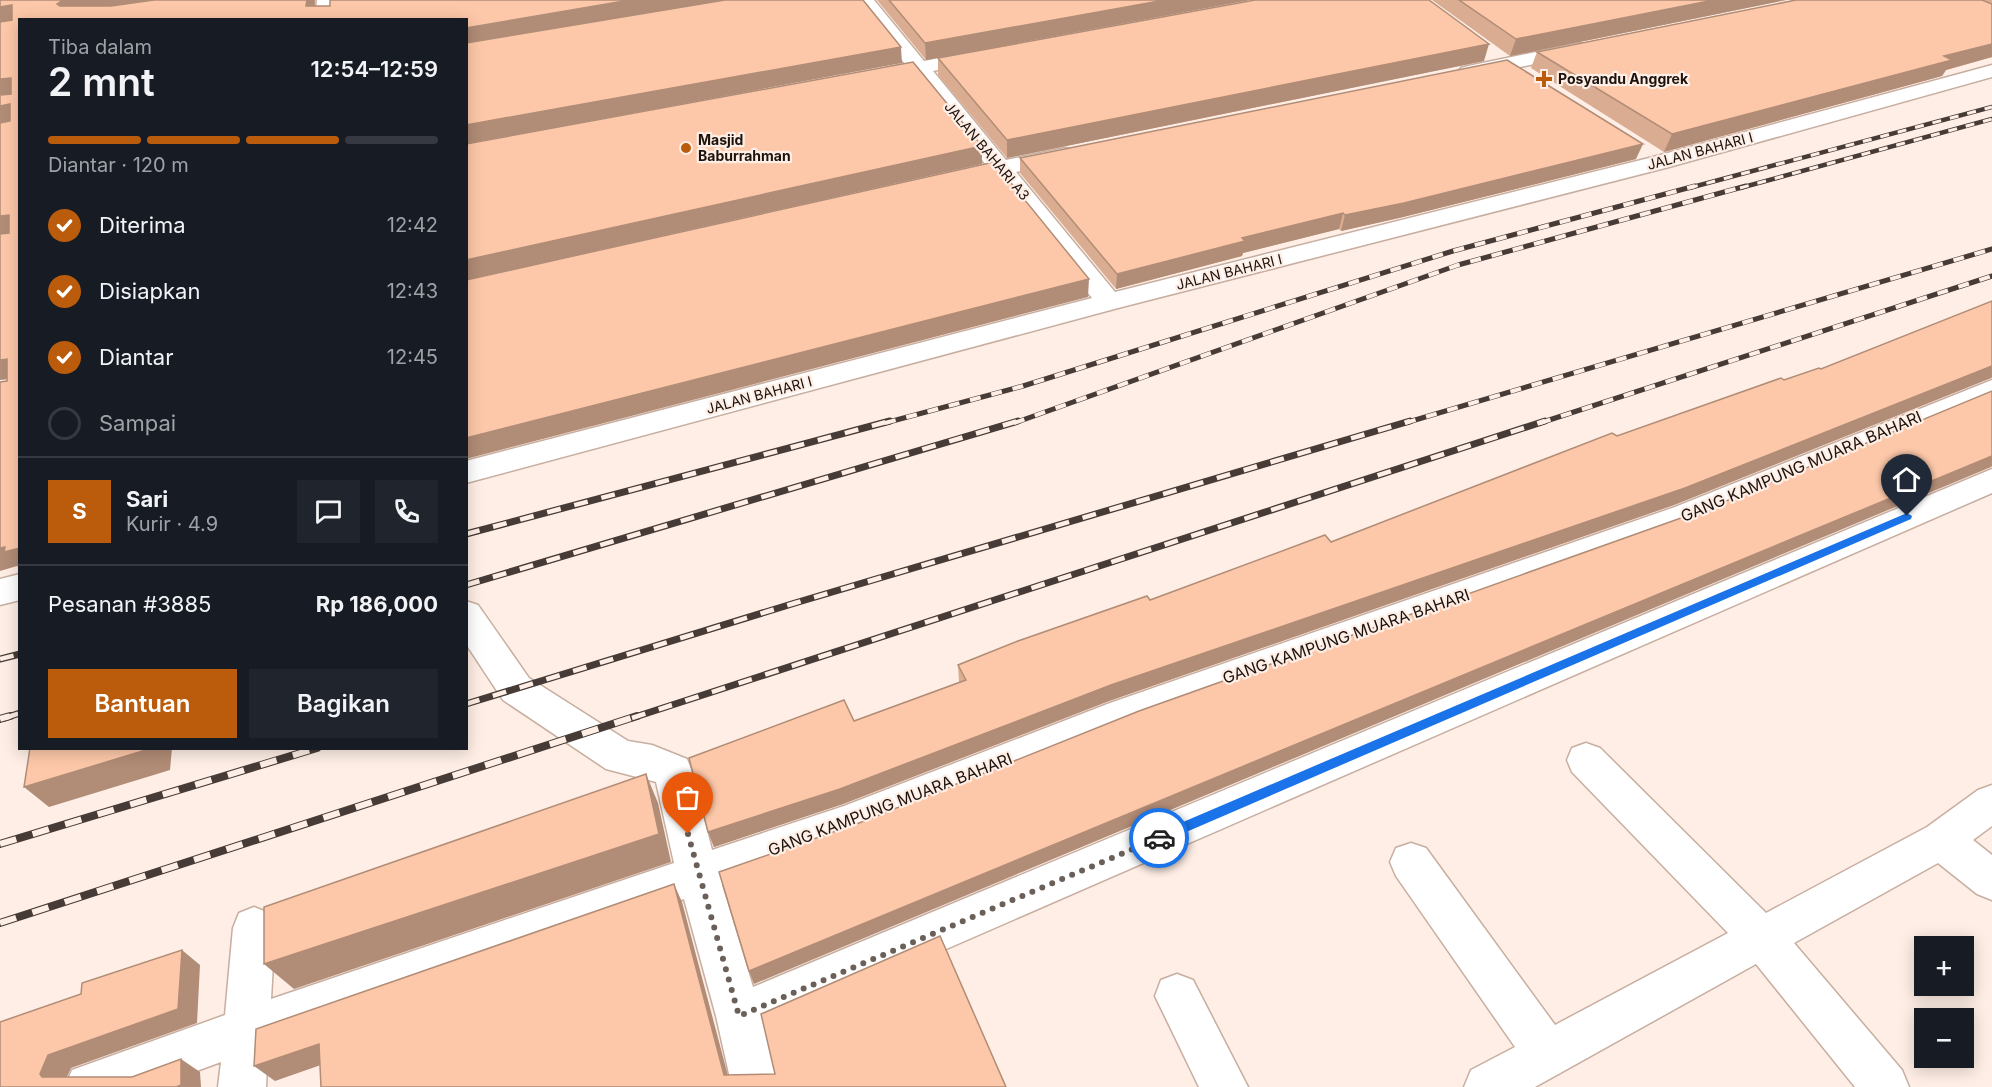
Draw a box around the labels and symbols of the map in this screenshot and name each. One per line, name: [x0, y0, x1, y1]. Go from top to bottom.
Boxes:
marker: Posyandu Anggrek: [1535, 70, 1553, 88]
place label: Posyandu Anggrek: [1558, 70, 1689, 87]
street label: JALAN BAHARI A3: [941, 98, 1034, 203]
street label: JALAN BAHARI I: [1645, 128, 1755, 173]
place label: Masjid Baburrahman: [698, 131, 791, 164]
marker: Masjid Baburrahman: [679, 141, 693, 155]
street label: JALAN BAHARI I: [1174, 250, 1284, 293]
street label: JALAN BAHARI I: [704, 372, 814, 417]
street label: GANG KAMPUNG MUARA BAHARI: [1677, 406, 1925, 526]
pin: [1881, 454, 1932, 516]
street label: GANG KAMPUNG MUARA BAHARI: [1220, 584, 1472, 688]
street label: GANG KAMPUNG MUARA BAHARI: [765, 748, 1015, 860]
pin: [662, 772, 713, 834]
courier: [1129, 808, 1189, 868]

